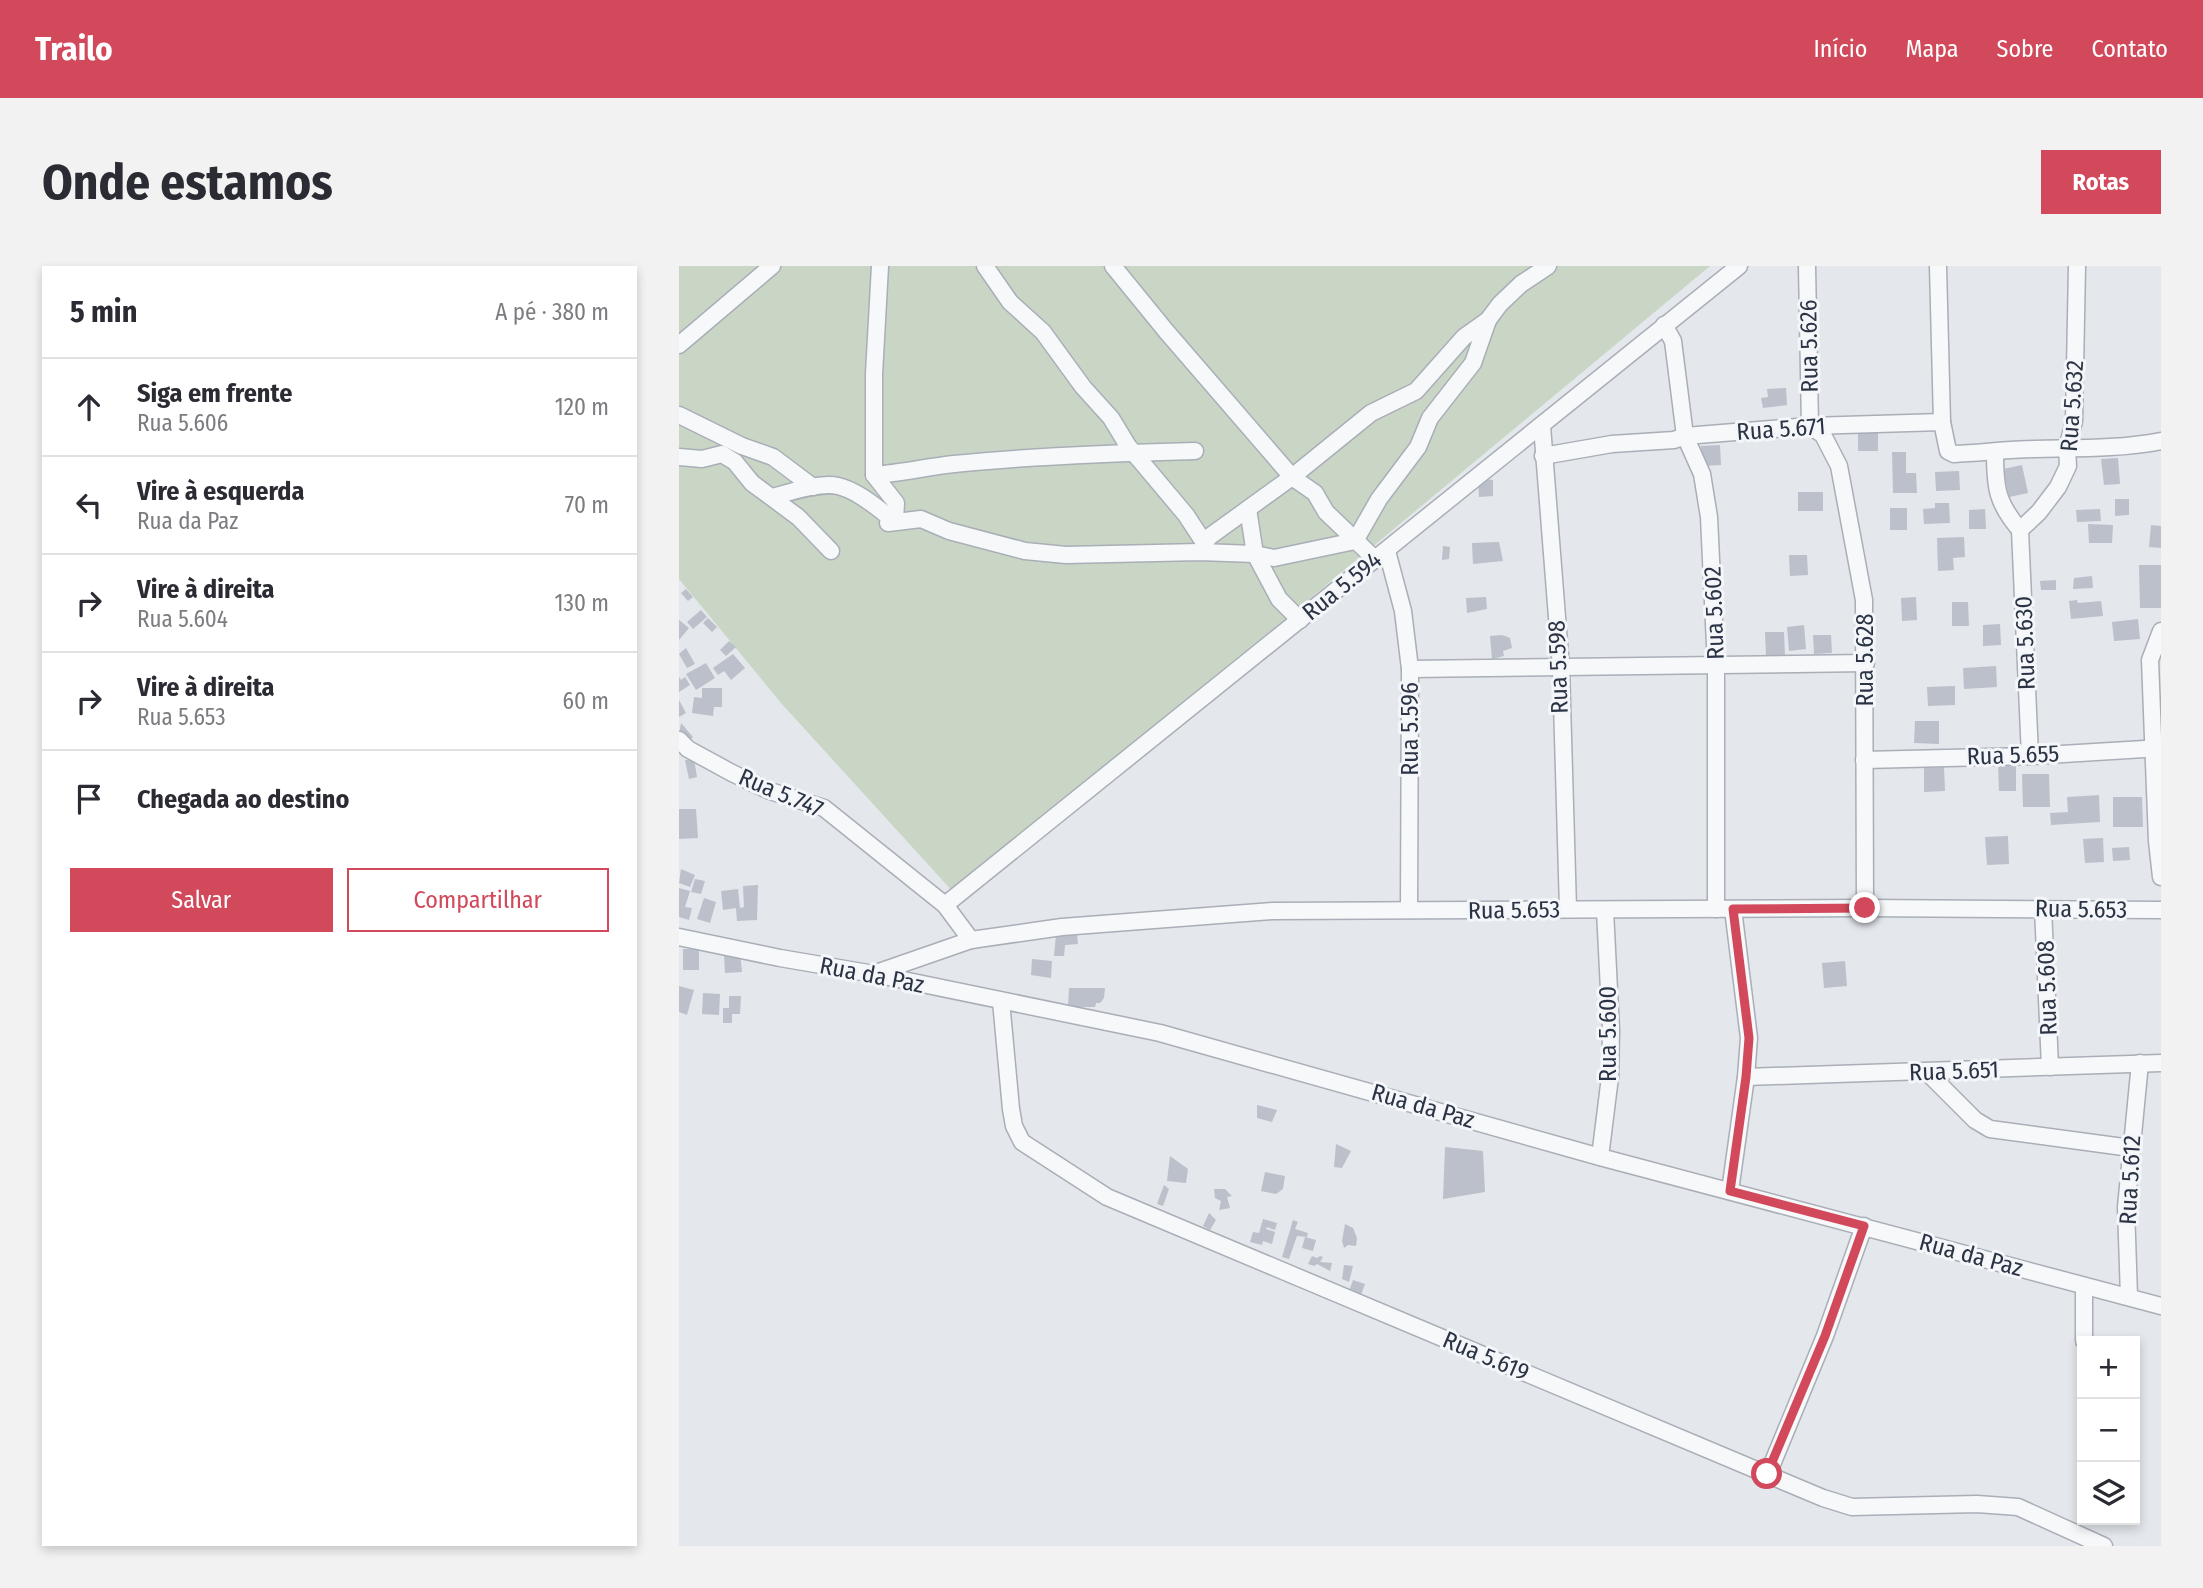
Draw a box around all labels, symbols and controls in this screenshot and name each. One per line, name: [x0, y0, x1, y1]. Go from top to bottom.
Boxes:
text: Trailo: [35, 29, 113, 69]
text: Início: [1814, 35, 1867, 63]
text: Mapa: [1905, 35, 1959, 63]
text: Sobre: [1997, 35, 2053, 63]
text: Contato: [2091, 35, 2168, 63]
button: Rotas: [2041, 150, 2161, 214]
text: Onde estamos: [42, 153, 333, 212]
text: 5 min: [70, 294, 137, 330]
text: A pé · 380 m: [495, 298, 609, 326]
street label: Rua 5.626: [1794, 299, 1824, 393]
street label: Rua 5.632: [2055, 359, 2089, 453]
text: Siga em frente: [137, 378, 292, 409]
icon: ahead: [70, 388, 108, 426]
text: 120 m: [555, 393, 609, 421]
text: Rua 5.606: [137, 409, 228, 437]
street label: Rua 5.671: [1736, 412, 1826, 446]
text: Vire à esquerda: [137, 476, 304, 507]
icon: left: [70, 486, 108, 524]
text: 70 m: [565, 491, 609, 519]
text: Rua da Paz: [137, 507, 238, 535]
street label: Rua 5.594: [1297, 546, 1387, 626]
street label: Rua 5.602: [1698, 566, 1730, 660]
text: Vire à direita: [137, 574, 275, 605]
icon: right: [70, 584, 108, 622]
text: 130 m: [555, 589, 609, 617]
street label: Rua 5.630: [2009, 596, 2041, 690]
text: Rua 5.604: [137, 605, 228, 633]
street label: Rua 5.628: [1851, 613, 1879, 707]
street label: Rua 5.598: [1542, 620, 1574, 714]
text: Vire à direita: [137, 672, 275, 703]
icon: right: [70, 682, 108, 720]
street label: Rua 5.596: [1396, 682, 1424, 776]
text: 60 m: [563, 687, 609, 715]
text: Rua 5.653: [137, 703, 226, 731]
street label: Rua 5.655: [1966, 739, 2060, 771]
street label: Rua 5.747: [735, 763, 828, 823]
icon: arrive: [70, 780, 108, 818]
text: Chegada ao destino: [137, 784, 349, 815]
button: Salvar: [70, 868, 333, 932]
button: Compartilhar: [347, 868, 609, 932]
route end: [1849, 892, 1880, 923]
street label: Rua 5.653: [2035, 894, 2127, 924]
street label: Rua 5.653: [1468, 895, 1560, 925]
street label: Rua 5.608: [2031, 940, 2063, 1036]
street label: Rua da Paz: [817, 951, 927, 999]
street label: Rua 5.600: [1594, 986, 1622, 1082]
street label: Rua 5.651: [1909, 1055, 1999, 1087]
street label: Rua da Paz: [1368, 1078, 1478, 1134]
street label: Rua 5.612: [2114, 1134, 2146, 1226]
street label: Rua da Paz: [1916, 1228, 2026, 1282]
street label: Rua 5.619: [1439, 1325, 1533, 1387]
map controls: [2077, 1336, 2140, 1525]
button: +: [2077, 1336, 2140, 1399]
button: −: [2077, 1399, 2140, 1462]
route start: [1751, 1458, 1782, 1489]
button: layers: [2077, 1462, 2140, 1525]

